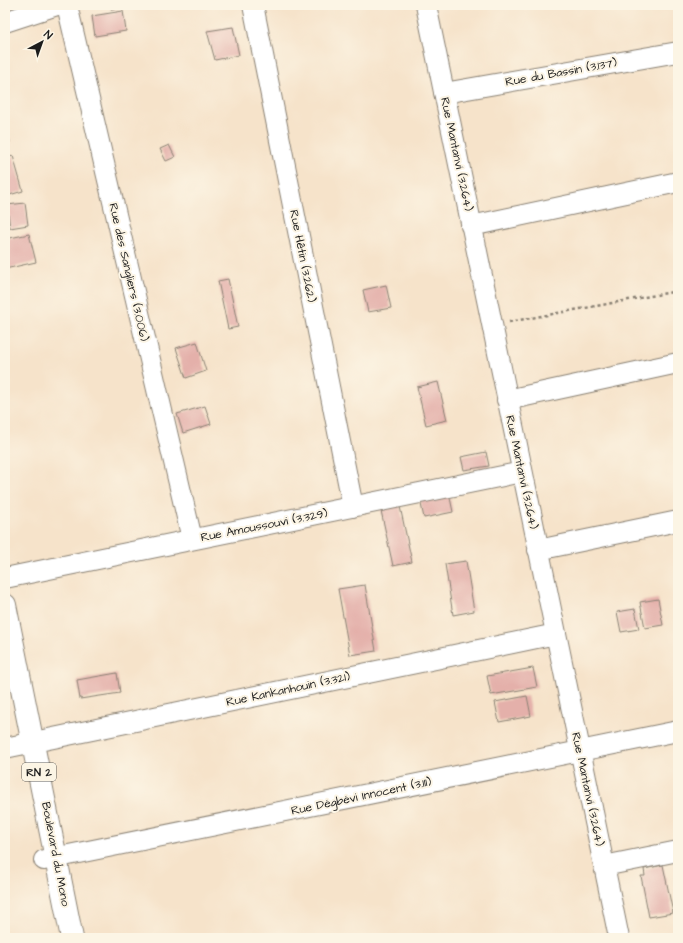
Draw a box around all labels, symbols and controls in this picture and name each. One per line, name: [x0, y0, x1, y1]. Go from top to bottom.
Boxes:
north arrow: [22, 22, 62, 62]
text: N: [41, 27, 56, 43]
street label: Rue du Bassin (3.137): [504, 54, 618, 91]
street label: Rue Mantanvi (3.264): [436, 96, 477, 213]
street label: Rue des Sangliers (3.006): [103, 201, 153, 343]
street label: Rue Hêtin (3.262): [285, 208, 320, 304]
street label: Rue Mantanvi (3.264): [501, 414, 542, 531]
street label: Rue Amoussouvi (3.329): [199, 505, 329, 546]
street label: Rue Kankanhouin (3.321): [225, 668, 352, 711]
street label: Rue Mantanvi (3.264): [567, 731, 608, 848]
road number: RN 2: [22, 763, 56, 781]
street label: Rue Dégbévi Innocent (3.111): [289, 773, 433, 821]
street label: Boulevard du Mono: [37, 800, 74, 908]

